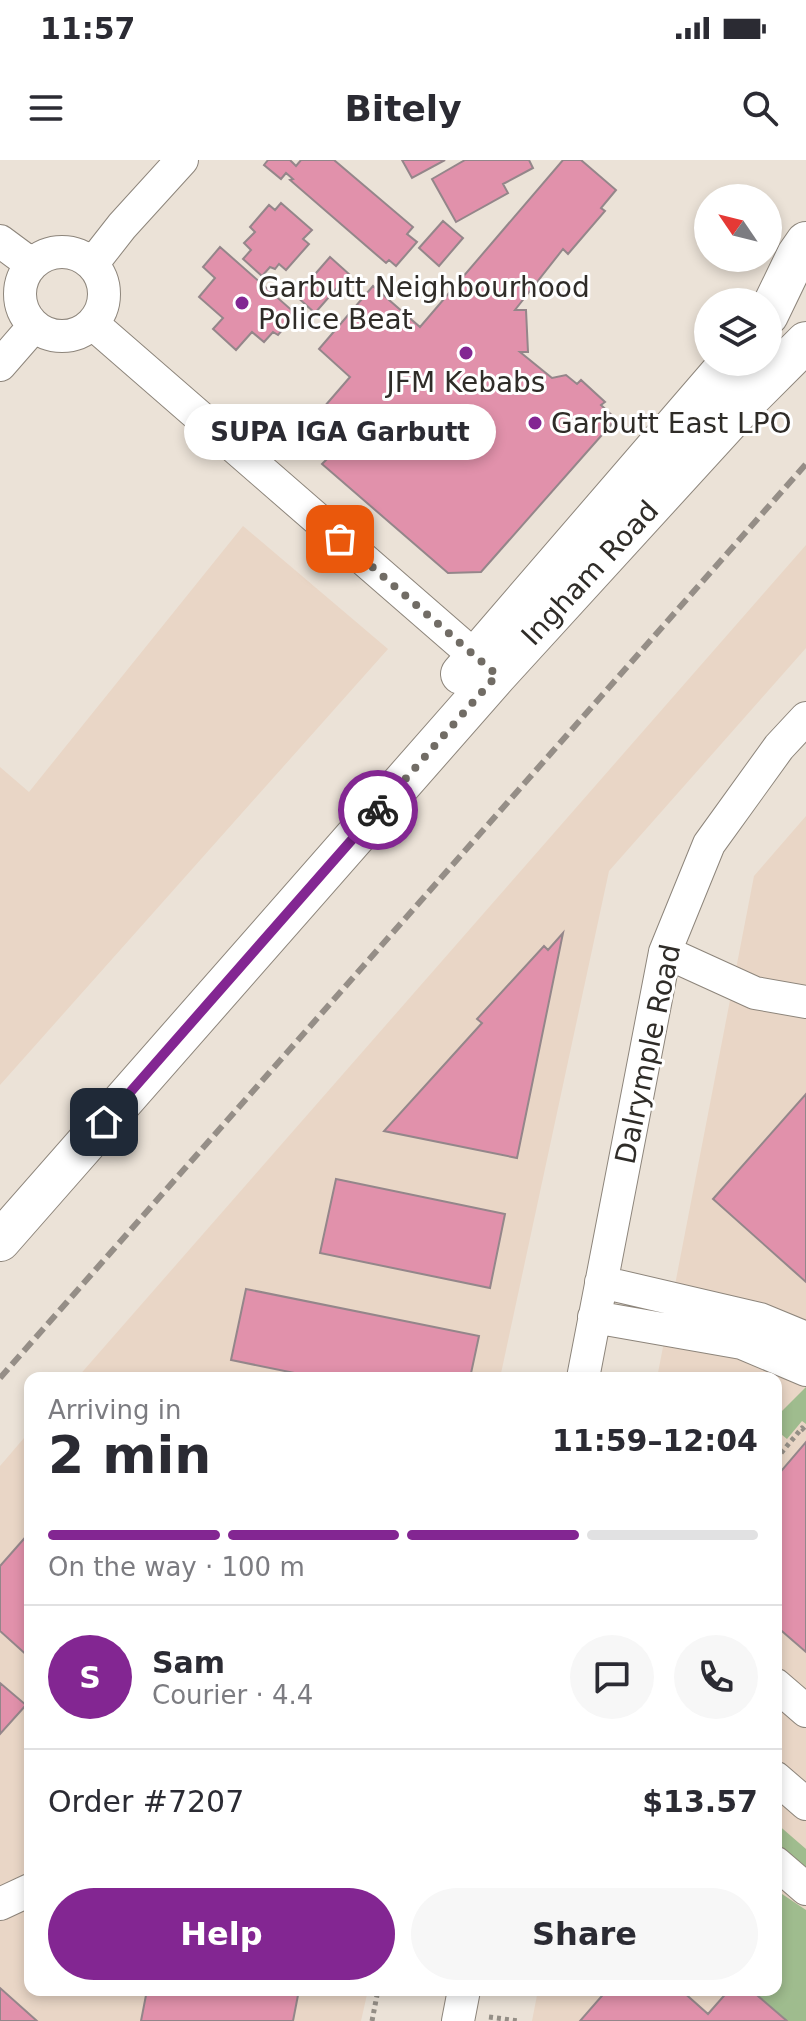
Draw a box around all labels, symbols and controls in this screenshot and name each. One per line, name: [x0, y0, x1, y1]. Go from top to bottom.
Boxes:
text: 11:57: [40, 11, 136, 46]
icon: menu: [24, 86, 68, 130]
icon: search: [738, 86, 782, 130]
text: Bitely: [344, 88, 462, 129]
north arrow: [694, 184, 782, 272]
map controls: [694, 184, 782, 376]
place label: Garbutt Neighbourhood Police Beat: [258, 271, 590, 336]
button: layers: [694, 288, 782, 376]
marker: Garbutt Neighbourhood Police Beat: [233, 294, 251, 312]
marker: JFM Kebabs: [457, 344, 475, 362]
place label: JFM Kebabs: [385, 366, 545, 399]
callout: SUPA IGA Garbutt: [184, 403, 496, 459]
place label: Garbutt East LPO: [551, 407, 792, 440]
marker: Garbutt East LPO: [526, 414, 544, 432]
text: SUPA IGA Garbutt: [210, 417, 470, 447]
street label: Ingham Road: [515, 494, 665, 652]
pin: [306, 505, 374, 573]
icon: bag: [318, 517, 362, 561]
courier: [338, 770, 418, 850]
icon: bike: [356, 788, 400, 832]
street label: Dalrymple Road: [609, 941, 687, 1167]
pin: [70, 1088, 138, 1156]
icon: home: [82, 1100, 126, 1144]
text: Arriving in: [48, 1395, 182, 1425]
text: 11:59–12:04: [552, 1423, 758, 1458]
text: 2 min: [48, 1425, 211, 1485]
text: On the way · 100 m: [48, 1552, 305, 1582]
button: chat: [570, 1635, 654, 1719]
button: phone: [674, 1635, 758, 1719]
text: Sam: [152, 1645, 225, 1680]
text: S: [79, 1660, 101, 1695]
text: Courier · 4.4: [152, 1680, 313, 1710]
text: Order #7207: [48, 1784, 244, 1819]
text: $13.57: [642, 1784, 758, 1819]
button: Help: [48, 1888, 395, 1980]
button: Share: [411, 1888, 758, 1980]

